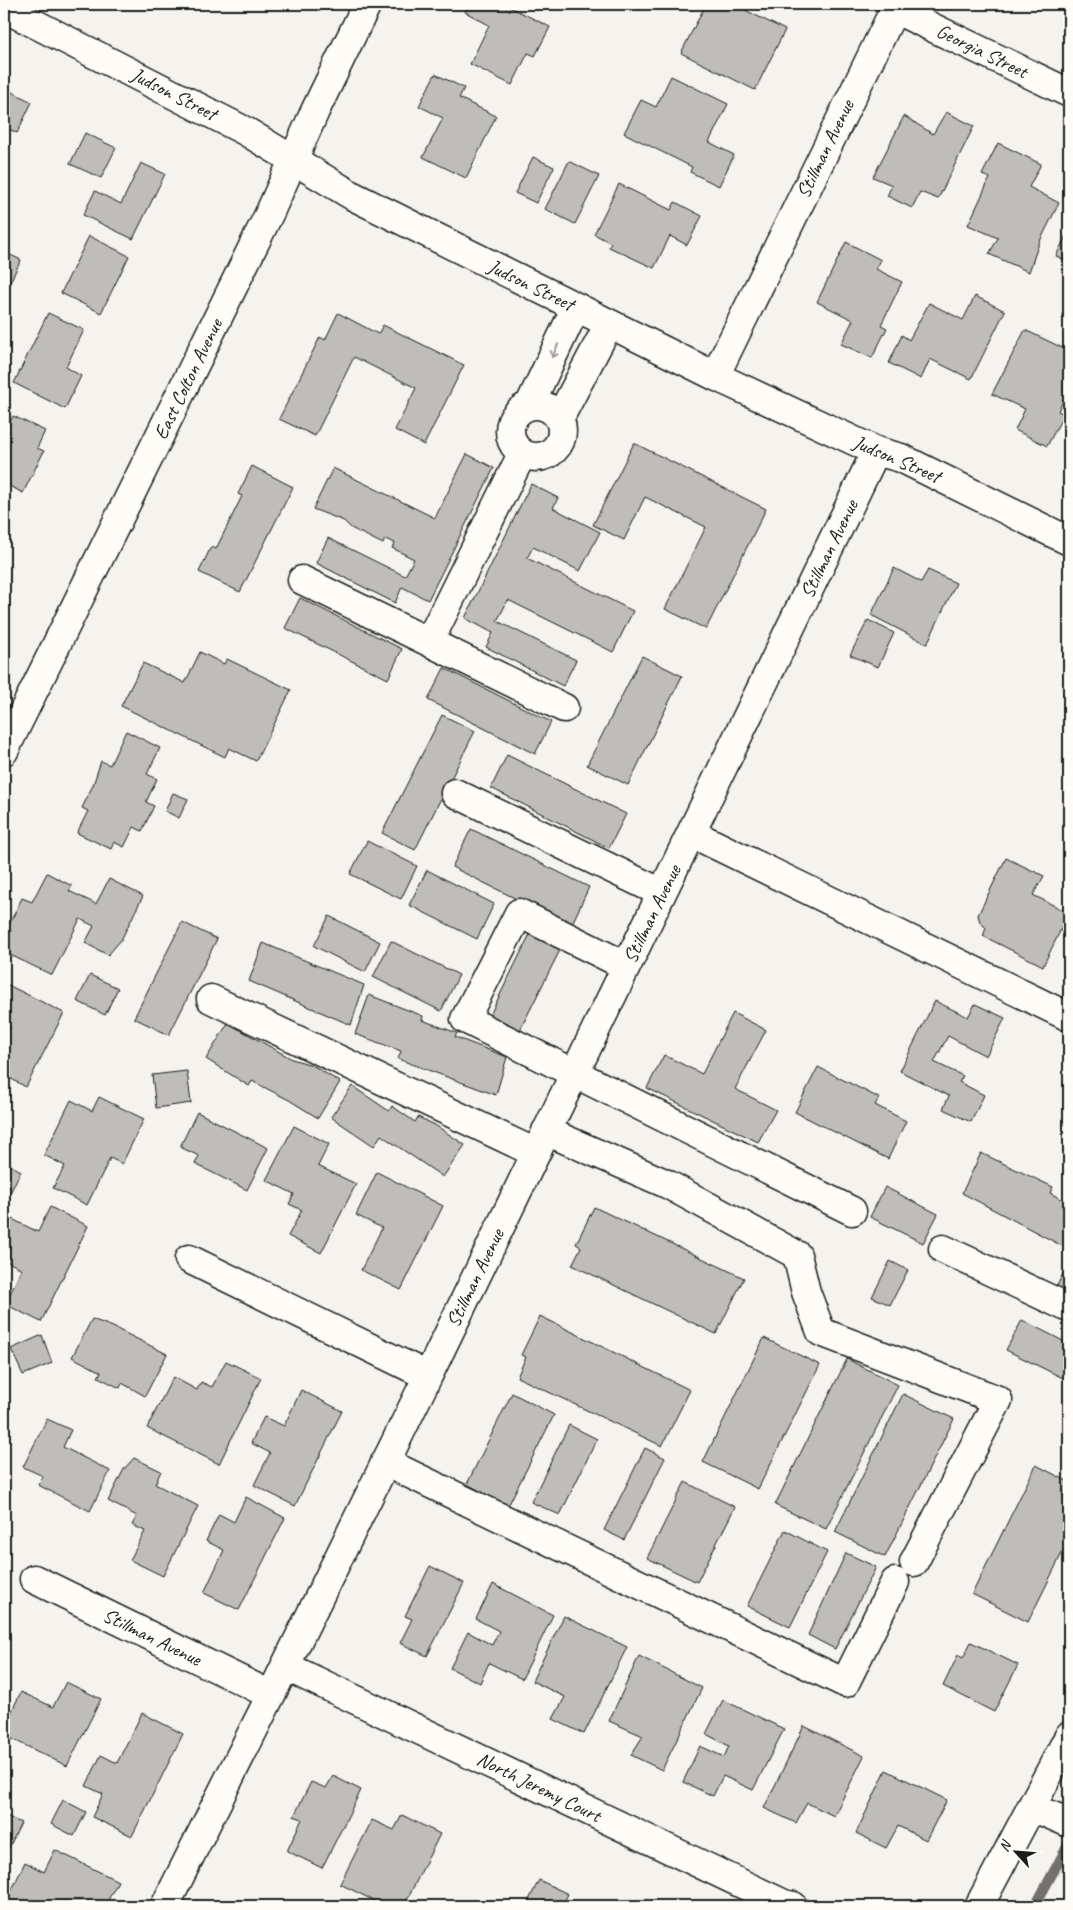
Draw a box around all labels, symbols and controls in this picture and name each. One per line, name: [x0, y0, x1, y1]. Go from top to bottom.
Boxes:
street label: Georgia Street: [932, 18, 1034, 85]
street label: Judson Street: [126, 61, 224, 128]
street label: Stillman Avenue: [790, 94, 860, 202]
street label: Judson Street: [483, 253, 581, 318]
street label: East Colton Avenue: [148, 313, 229, 443]
one-way arrow: [550, 343, 559, 358]
street label: Judson Street: [849, 429, 947, 490]
street label: Stillman Avenue: [794, 494, 864, 602]
street label: Stillman Avenue: [617, 859, 687, 967]
street label: Stillman Avenue: [440, 1223, 510, 1331]
street label: Stillman Avenue: [99, 1602, 207, 1672]
street label: North Jeremy Court: [473, 1746, 607, 1829]
north arrow: [990, 1828, 1040, 1878]
text: N: [995, 1837, 1015, 1854]

